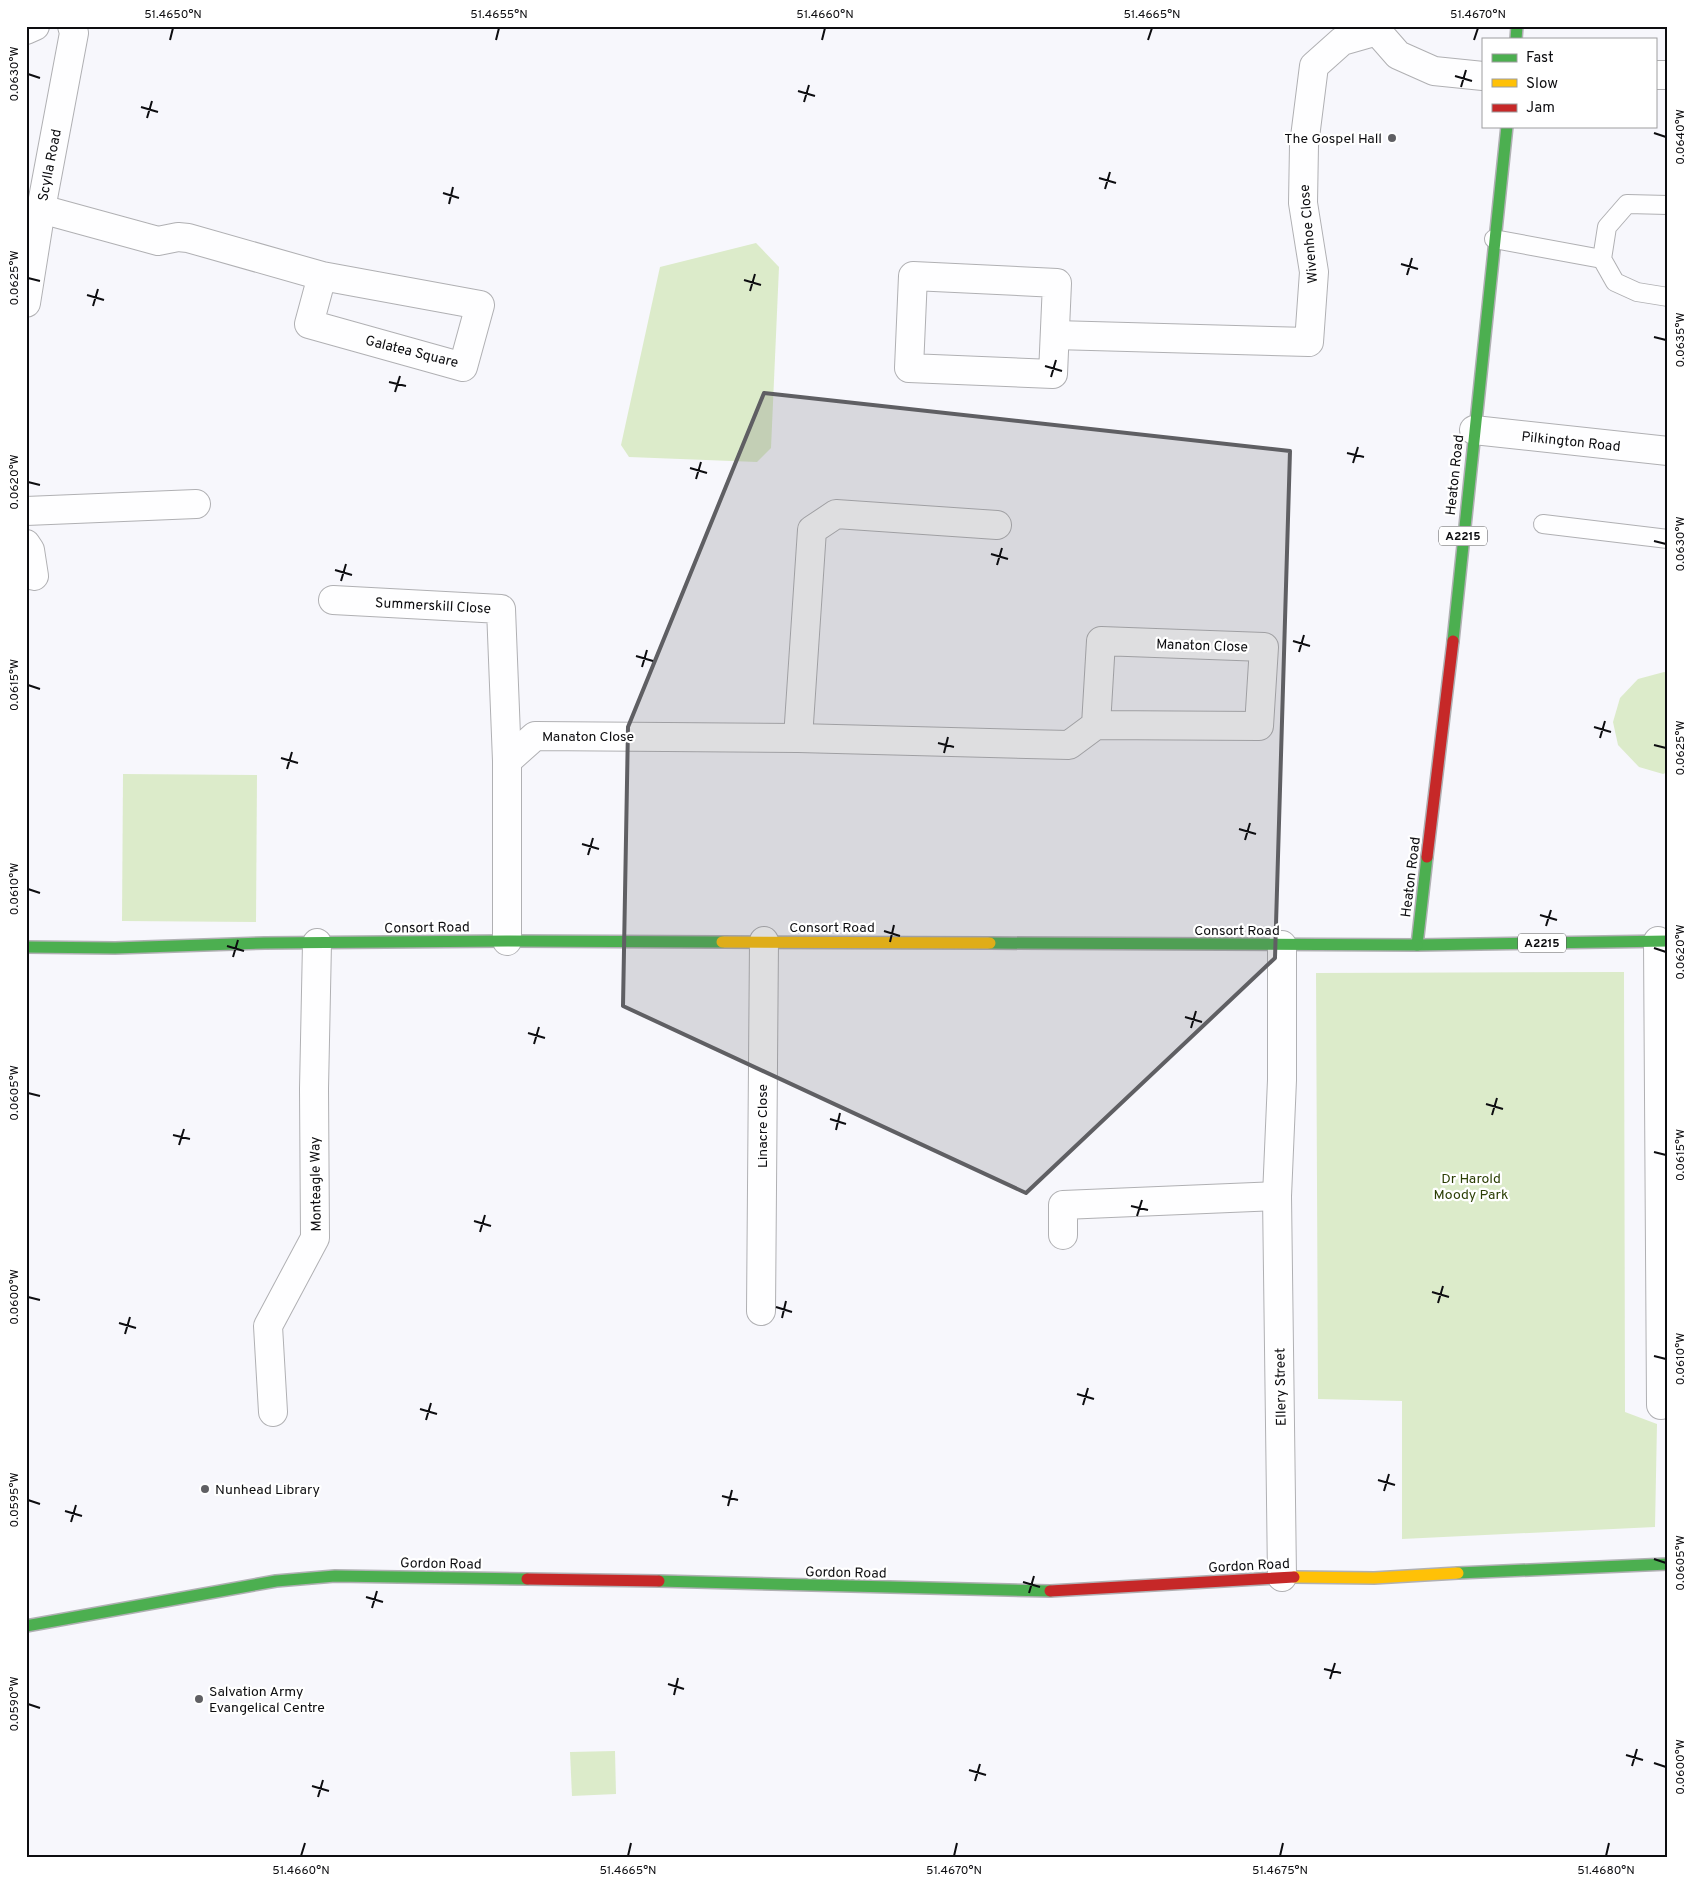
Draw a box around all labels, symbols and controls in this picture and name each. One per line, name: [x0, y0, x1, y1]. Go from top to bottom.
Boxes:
text: 51.4650°N: [144, 7, 202, 23]
text: 51.4655°N: [470, 7, 528, 23]
text: 51.4660°N: [796, 7, 854, 23]
text: 51.4665°N: [1123, 7, 1181, 23]
text: 51.4670°N: [1450, 7, 1506, 23]
legend: [1482, 38, 1656, 128]
text: 0.0630°W: [7, 46, 23, 102]
text: Fast: [1526, 49, 1554, 68]
text: Slow: [1526, 75, 1558, 94]
text: Jam: [1526, 99, 1555, 118]
text: 0.0640°W: [1673, 109, 1689, 165]
street label: Scylla Road: [35, 128, 66, 203]
place label: The Gospel Hall: [1284, 131, 1382, 148]
marker: The Gospel Hall: [1386, 132, 1398, 144]
street label: Wivenhoe Close: [1297, 184, 1322, 284]
text: 0.0625°W: [7, 250, 23, 306]
text: 0.0635°W: [1673, 313, 1689, 367]
street label: Galatea Square: [363, 333, 460, 372]
street label: Pilkington Road: [1520, 429, 1621, 456]
street label: Heaton Road: [1443, 434, 1468, 516]
text: 0.0620°W: [7, 454, 23, 510]
text: 0.0630°W: [1673, 516, 1689, 572]
road number: A2215: [1439, 526, 1487, 546]
street label: Summerskill Close: [375, 595, 491, 618]
street label: Manaton Close: [1156, 636, 1248, 657]
text: 0.0615°W: [7, 659, 23, 711]
text: 0.0625°W: [1673, 720, 1689, 776]
street label: Manaton Close: [542, 729, 634, 746]
street label: Heaton Road: [1398, 836, 1425, 918]
text: 0.0610°W: [7, 863, 23, 915]
street label: Consort Road: [384, 919, 470, 938]
street label: Consort Road: [789, 920, 875, 937]
street label: Consort Road: [1194, 923, 1280, 940]
text: 0.0620°W: [1673, 924, 1689, 980]
road number: A2215: [1518, 934, 1566, 952]
text: 0.0605°W: [7, 1065, 23, 1121]
street label: Linacre Close: [755, 1084, 772, 1168]
text: 0.0615°W: [1673, 1129, 1689, 1181]
street label: Monteagle Way: [307, 1136, 326, 1232]
park label: Dr Harold Moody Park: [1434, 1171, 1508, 1204]
text: 0.0600°W: [7, 1269, 23, 1325]
text: 0.0610°W: [1673, 1333, 1689, 1385]
street label: Ellery Street: [1272, 1348, 1291, 1426]
text: 0.0595°W: [7, 1472, 23, 1528]
place label: Nunhead Library: [215, 1482, 320, 1499]
marker: Nunhead Library: [199, 1483, 211, 1495]
text: 0.0605°W: [1673, 1535, 1689, 1591]
street label: Gordon Road: [400, 1555, 482, 1574]
street label: Gordon Road: [1208, 1556, 1290, 1577]
street label: Gordon Road: [805, 1564, 887, 1583]
text: 0.0590°W: [7, 1676, 23, 1732]
place label: Salvation Army Evangelical Centre: [209, 1684, 325, 1717]
marker: Salvation Army Evangelical Centre: [193, 1693, 205, 1705]
text: 0.0600°W: [1673, 1739, 1689, 1795]
text: 51.4660°N: [272, 1863, 330, 1879]
text: 51.4665°N: [599, 1863, 657, 1879]
text: 51.4670°N: [926, 1863, 982, 1879]
text: 51.4675°N: [1252, 1863, 1308, 1879]
text: 51.4680°N: [1577, 1863, 1635, 1879]

